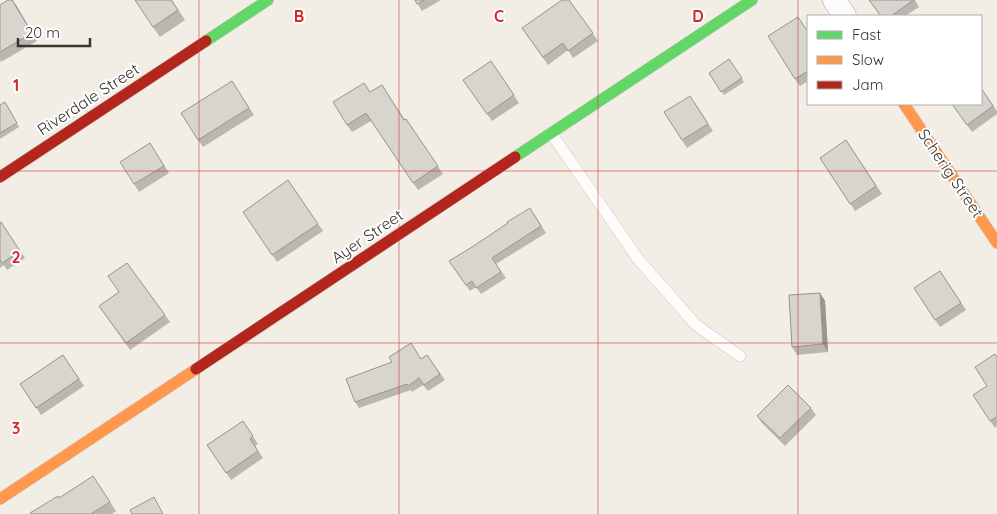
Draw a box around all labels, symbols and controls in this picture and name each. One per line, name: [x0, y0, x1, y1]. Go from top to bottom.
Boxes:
text: B: [294, 6, 304, 26]
text: C: [494, 6, 504, 26]
text: D: [692, 6, 704, 26]
scale bar: [18, 15, 90, 47]
legend: [807, 15, 982, 105]
text: 20 m: [25, 23, 60, 42]
text: Fast: [852, 25, 881, 44]
text: Slow: [852, 50, 884, 69]
street label: Riverdale Street: [33, 59, 143, 139]
text: 1: [13, 75, 19, 95]
text: Jam: [852, 75, 883, 94]
street label: Scherig Street: [914, 125, 988, 221]
street label: Ayer Street: [327, 205, 407, 267]
text: 2: [11, 247, 21, 267]
text: 3: [12, 418, 20, 438]

